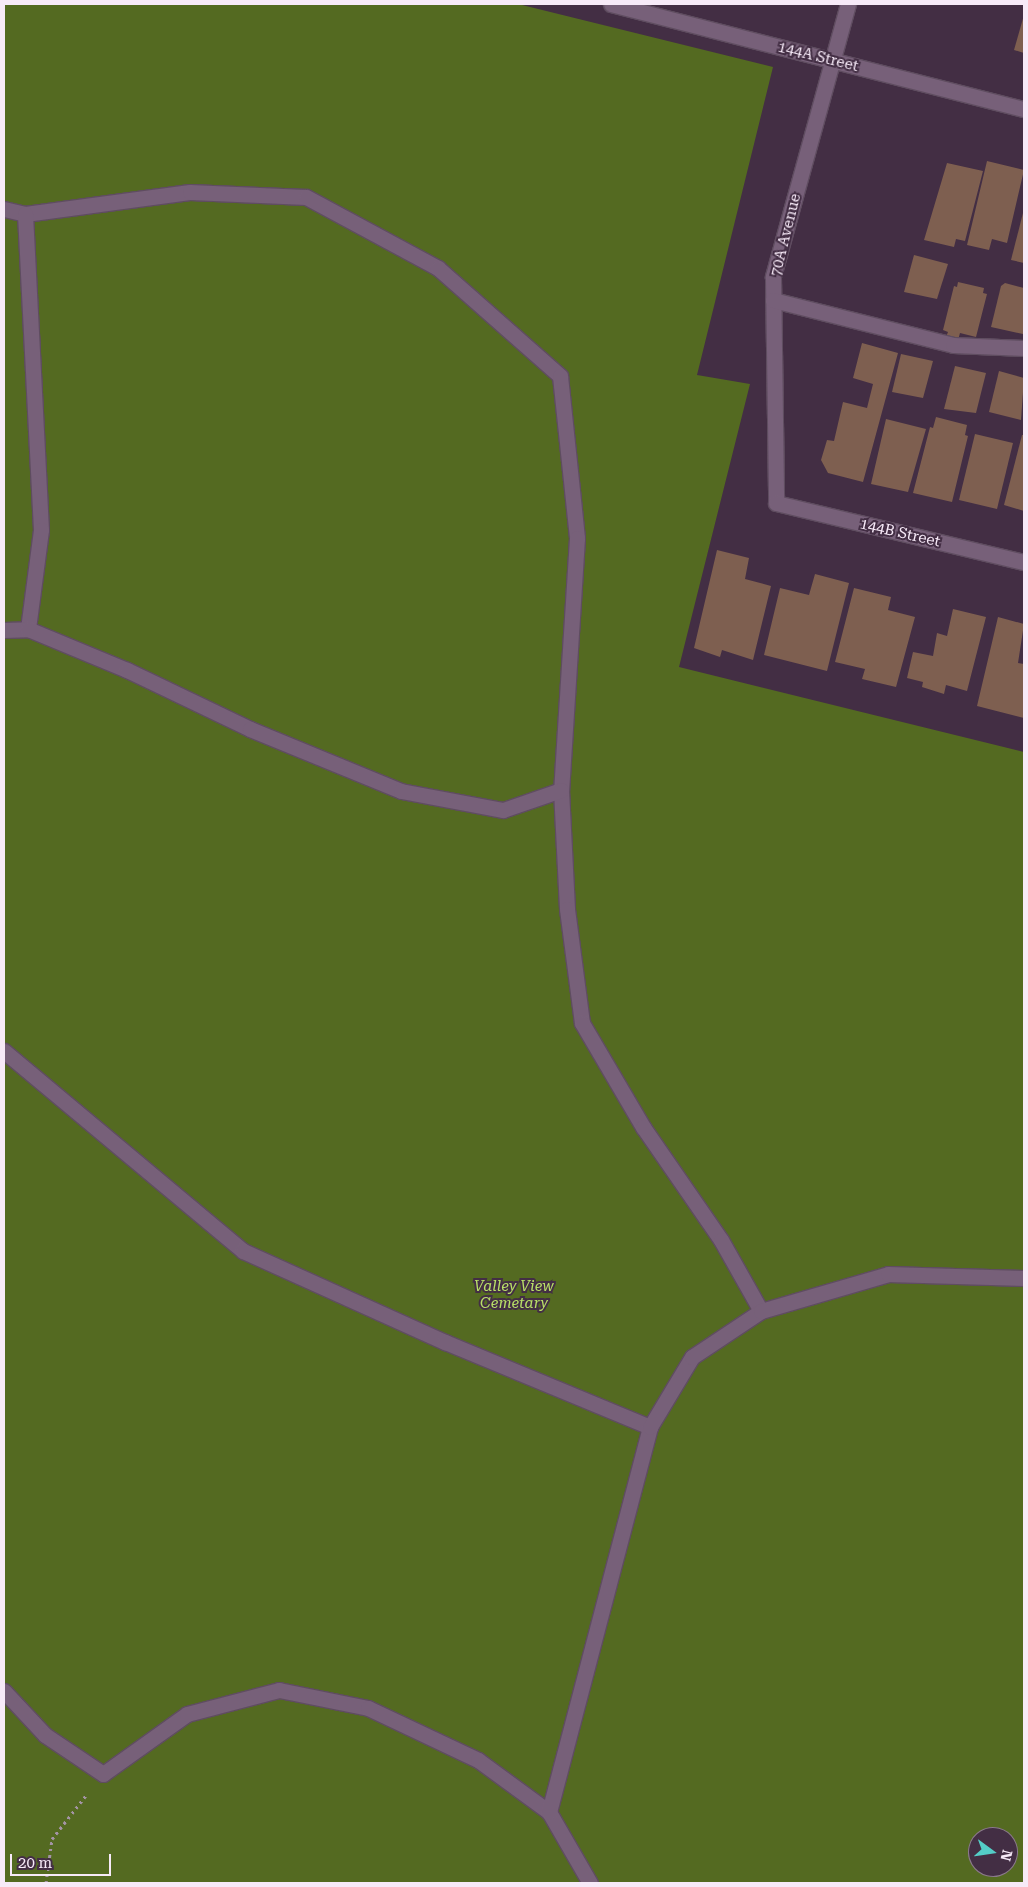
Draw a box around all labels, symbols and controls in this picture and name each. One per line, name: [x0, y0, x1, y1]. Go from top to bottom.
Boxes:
street label: 144A Street: [776, 38, 860, 76]
street label: 70A Avenue: [767, 192, 805, 278]
street label: 144B Street: [858, 515, 942, 551]
park label: Valley View Cemetary: [474, 1277, 554, 1312]
north arrow: [968, 1827, 1018, 1877]
scale bar: [12, 1844, 114, 1876]
text: N: [998, 1848, 1016, 1863]
text: 20 m: [18, 1854, 52, 1872]

